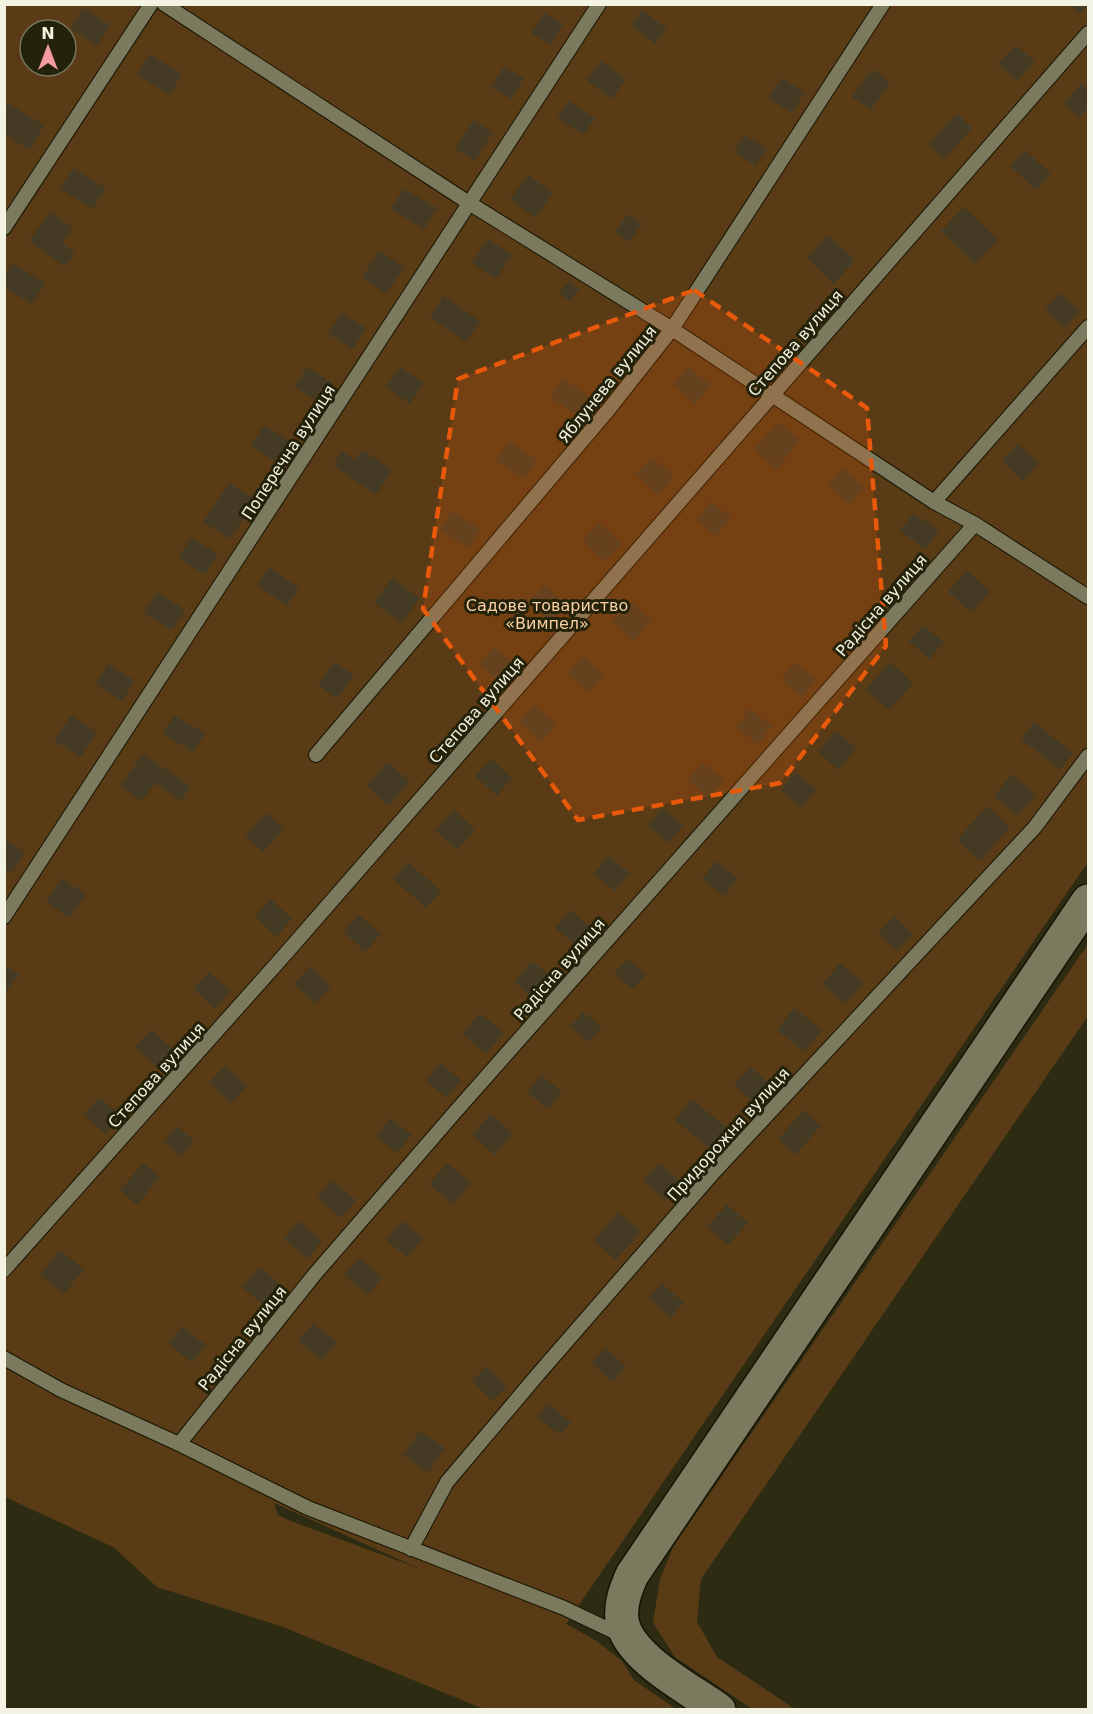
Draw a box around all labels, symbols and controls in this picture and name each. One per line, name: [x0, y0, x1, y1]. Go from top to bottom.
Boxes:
north arrow: [18, 18, 78, 78]
text: N: [41, 24, 55, 43]
street label: Степова вулиця: [744, 286, 847, 400]
street label: Яблунева вулиця: [554, 322, 661, 447]
street label: Поперечна вулиця: [238, 381, 339, 523]
street label: Радісна вулиця: [832, 550, 931, 660]
park label: Садове товариство «Вимпел»: [466, 596, 628, 633]
street label: Степова вулиця: [425, 653, 528, 767]
street label: Радісна вулиця: [510, 914, 609, 1024]
street label: Степова вулиця: [104, 1019, 209, 1132]
street label: Придорожня вулиця: [663, 1064, 793, 1205]
street label: Радісна вулиця: [194, 1282, 290, 1394]

